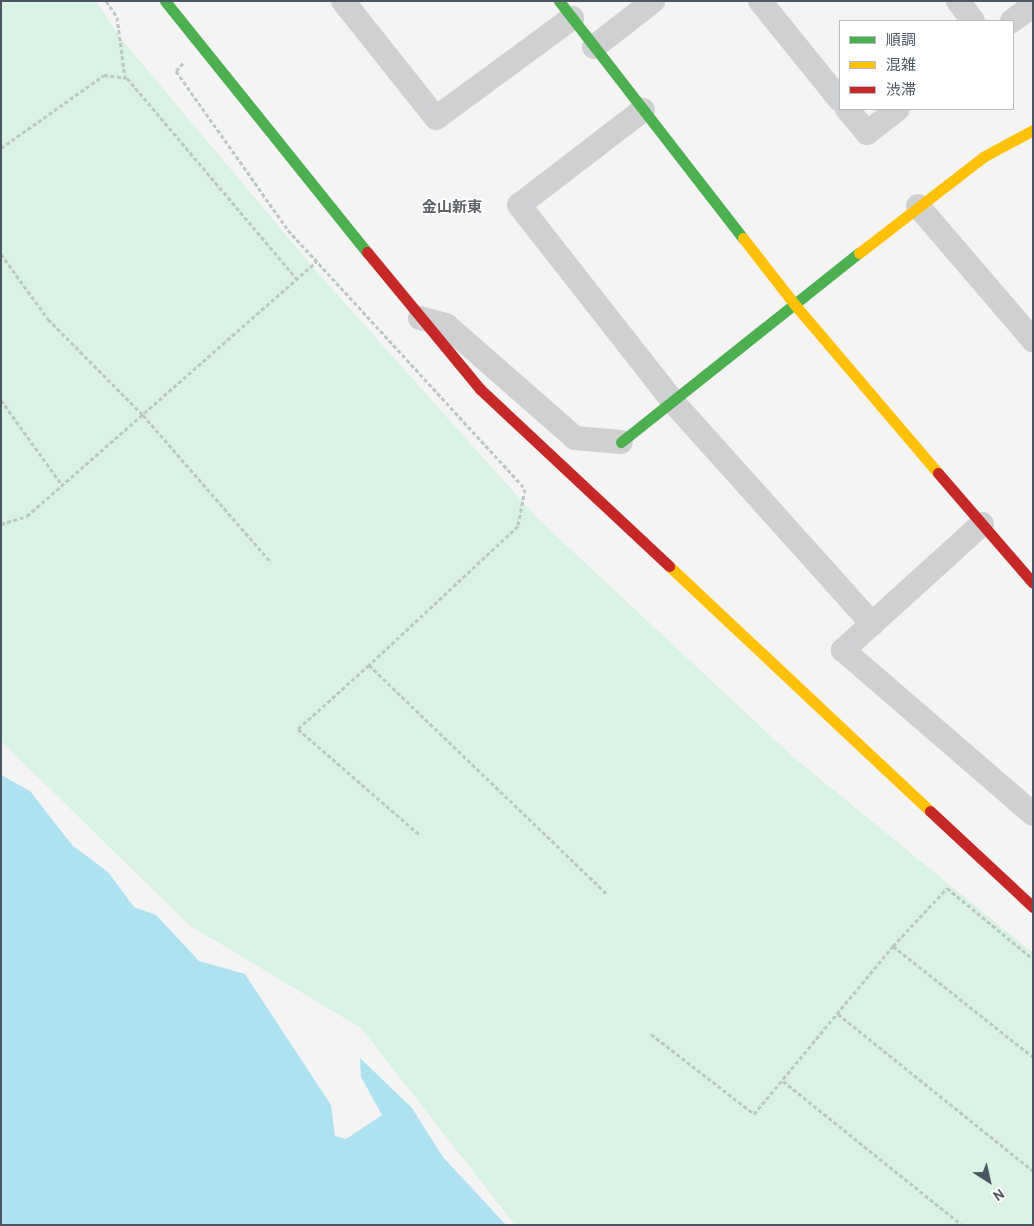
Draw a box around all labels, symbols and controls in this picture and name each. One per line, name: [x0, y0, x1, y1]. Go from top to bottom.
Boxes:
legend: [839, 20, 1014, 110]
text: 順調: [886, 32, 916, 51]
text: 混雑: [886, 57, 916, 76]
text: 渋滞: [886, 82, 916, 101]
district label: 金山新東: [422, 200, 482, 218]
north arrow: [964, 1156, 1014, 1206]
text: N: [989, 1184, 1007, 1204]

